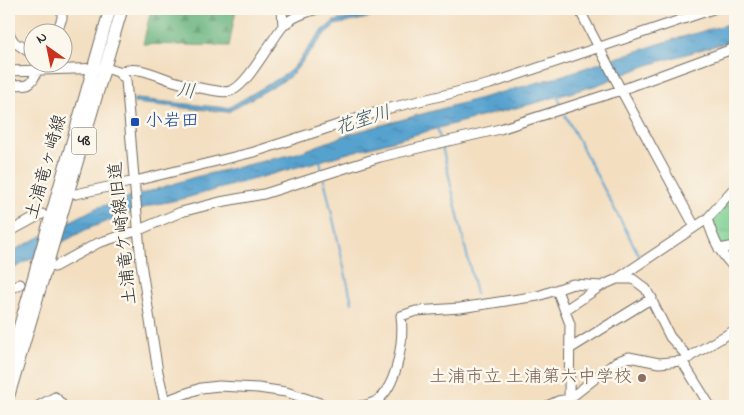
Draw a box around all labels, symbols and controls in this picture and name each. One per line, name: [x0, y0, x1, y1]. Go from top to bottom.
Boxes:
north arrow: [22, 22, 72, 72]
text: N: [32, 27, 51, 50]
water label: 川: [175, 78, 197, 106]
water label: 花室川: [332, 100, 394, 142]
place label: 小岩田: [145, 109, 199, 135]
street label: 土浦竜ヶ崎線: [20, 112, 74, 222]
marker: 小岩田: [129, 116, 141, 128]
road number: 48: [72, 128, 96, 154]
street label: 土浦竜ケ崎線旧道: [104, 160, 144, 306]
place label: 土浦市立 土浦第六中学校: [430, 365, 632, 391]
marker: 土浦市立 土浦第六中学校: [636, 372, 648, 384]

